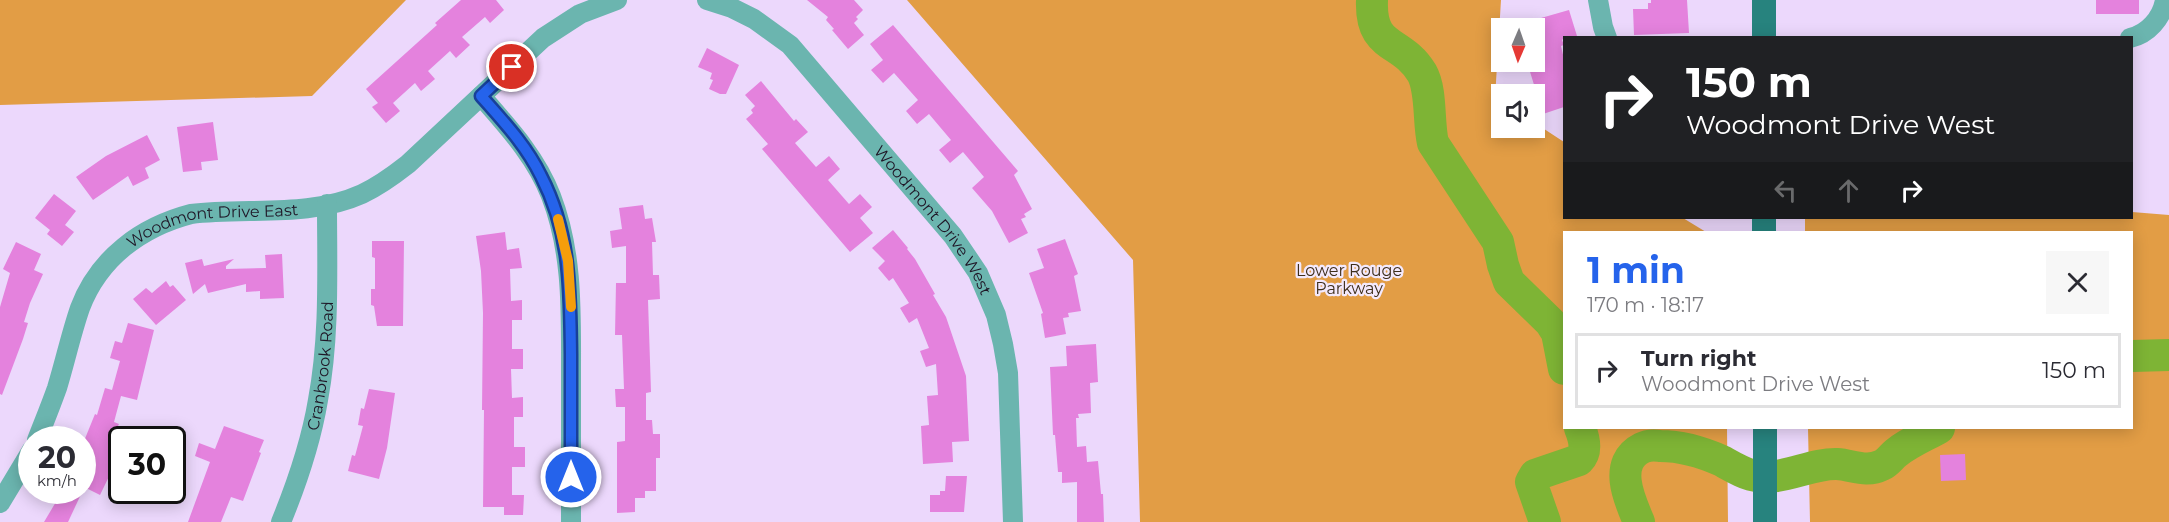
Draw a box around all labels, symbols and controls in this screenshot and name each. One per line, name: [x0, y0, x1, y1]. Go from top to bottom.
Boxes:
north arrow: [1491, 18, 1545, 72]
map controls: [1491, 18, 1545, 138]
pin: [486, 41, 537, 92]
icon: arrive: [495, 50, 528, 83]
text: 150 m: [1686, 56, 1812, 108]
icon: right: [1587, 60, 1665, 138]
button: sound: [1491, 84, 1545, 138]
text: Woodmont Drive West: [1686, 108, 1995, 141]
street label: Woodmont Drive West: [870, 142, 996, 298]
icon: left: [1769, 174, 1802, 207]
icon: ahead: [1832, 174, 1865, 207]
icon: right: [1895, 174, 1928, 207]
street label: Woodmont Drive East: [123, 200, 299, 251]
text: 1 min: [1587, 248, 1685, 292]
button: close: [2046, 251, 2109, 314]
park label: Lower Rouge Parkway: [1296, 261, 1402, 298]
text: 170 m · 18:17: [1587, 293, 1704, 317]
street label: Cranbrook Road: [303, 301, 337, 432]
text: Turn right: [1641, 345, 1756, 372]
icon: right: [1590, 354, 1623, 387]
text: 150 m: [2042, 357, 2106, 384]
text: Woodmont Drive West: [1641, 372, 1870, 396]
speed limit sign: 30: [108, 426, 186, 504]
text: 20: [38, 439, 76, 476]
position arrow: [539, 445, 603, 509]
text: km/h: [37, 471, 77, 490]

